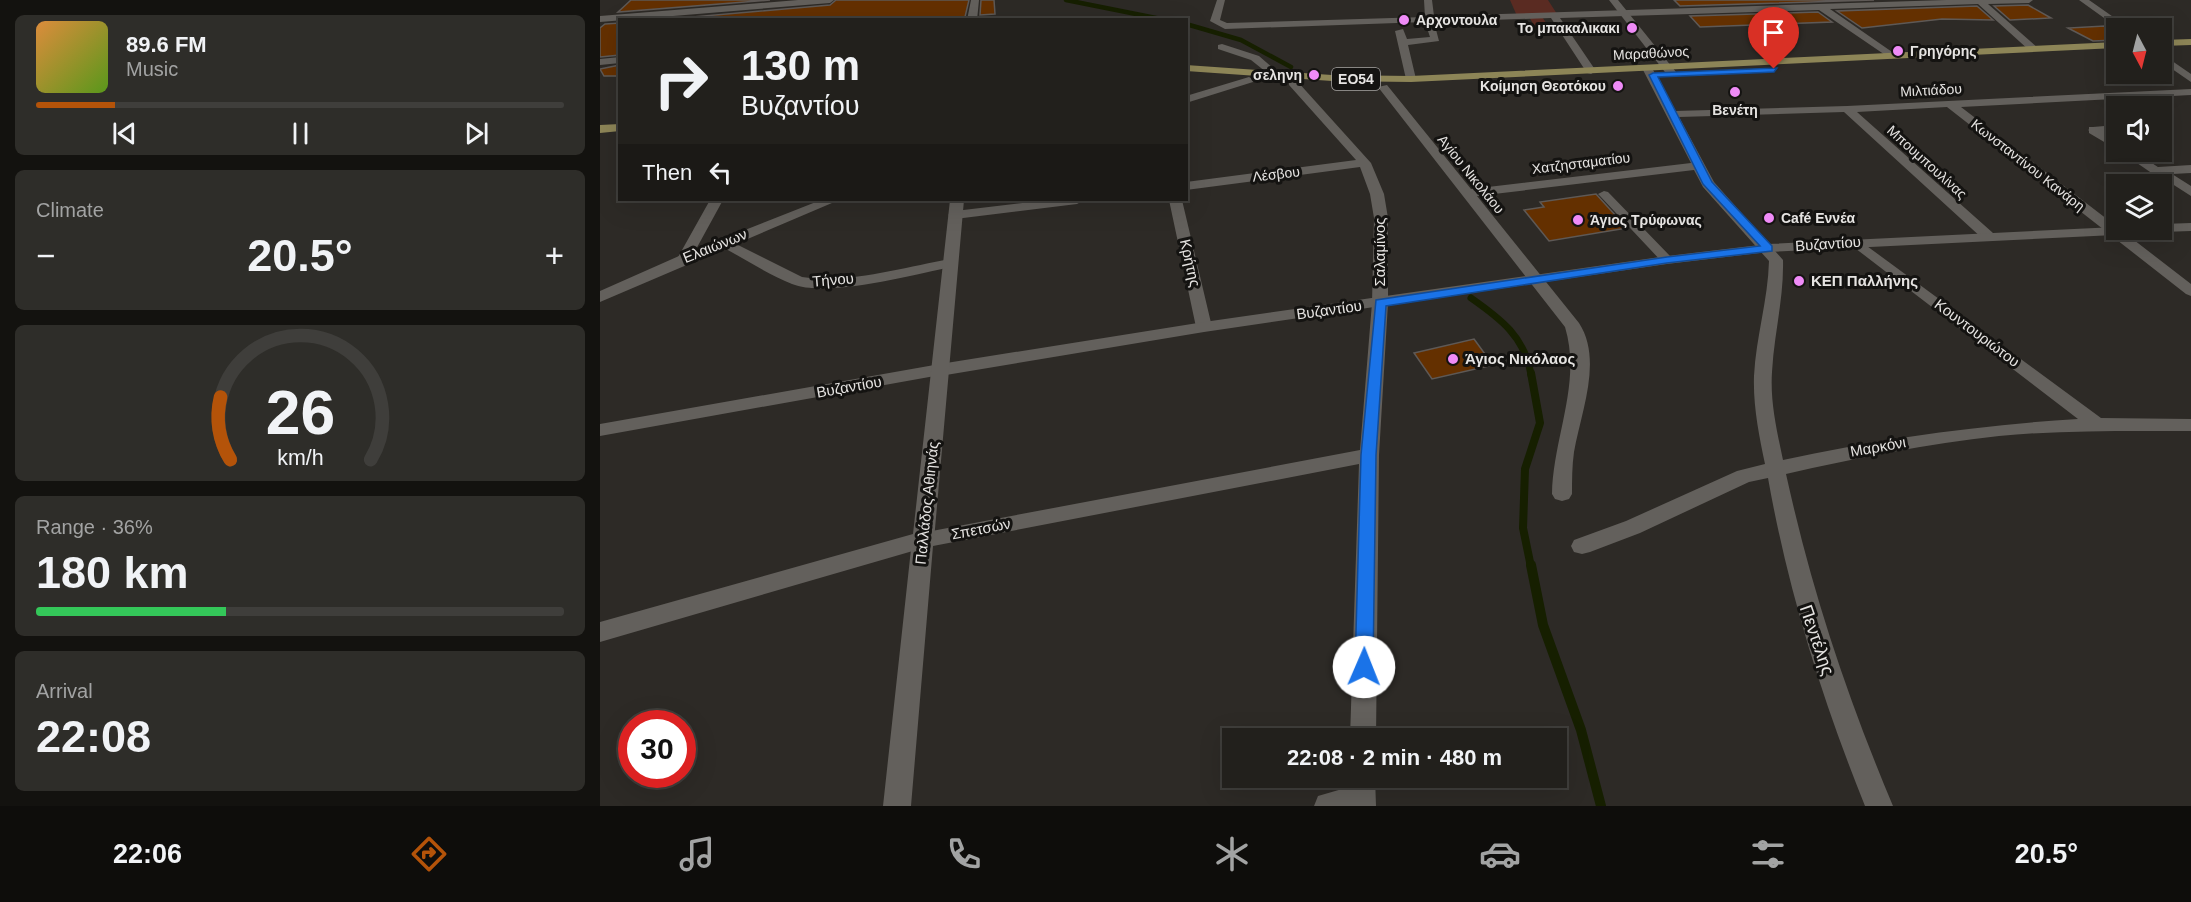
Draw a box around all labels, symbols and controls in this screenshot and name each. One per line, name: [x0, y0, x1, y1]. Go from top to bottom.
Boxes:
pin: [1748, 7, 1799, 69]
place label: Αρχοντουλα: [1416, 12, 1498, 28]
marker: Αρχοντουλα: [1397, 13, 1411, 27]
icon: arrive: [1757, 16, 1790, 49]
north arrow: [2106, 18, 2172, 84]
map controls: [2106, 18, 2172, 240]
place label: Το μπακαλικακι: [1517, 20, 1620, 36]
marker: Το μπακαλικακι: [1625, 21, 1639, 35]
text: 89.6 FM: [126, 32, 207, 57]
icon: right: [642, 42, 720, 120]
text: 130 m: [741, 42, 860, 89]
street label: Μαραθώνος: [1613, 43, 1690, 63]
place label: Γρηγόρης: [1910, 43, 1976, 59]
marker: Γρηγόρης: [1891, 44, 1905, 58]
text: Music: [126, 58, 178, 80]
place label: σεληνη: [1253, 67, 1302, 83]
marker: σεληνη: [1307, 68, 1321, 82]
road number: ΕΟ54: [1332, 68, 1380, 90]
place label: Κοίμηση Θεοτόκου: [1480, 78, 1606, 94]
marker: Κοίμηση Θεοτόκου: [1611, 79, 1625, 93]
street label: Μιλτιάδου: [1900, 80, 1962, 100]
marker: Βενέτη: [1728, 85, 1742, 99]
text: Βυζαντίου: [741, 91, 859, 121]
button: sound: [2106, 96, 2172, 162]
place label: Βενέτη: [1712, 102, 1758, 118]
street label: Κωνσταντίνου Κανάρη: [1968, 116, 2088, 214]
icon: previous: [108, 117, 141, 150]
icon: pause: [284, 117, 317, 150]
icon: next: [460, 117, 493, 150]
street label: Μπουμπουλίνας: [1884, 122, 1970, 202]
street label: Αγίου Νικολάου: [1434, 131, 1508, 217]
street label: Χατζησταματίου: [1531, 149, 1631, 177]
icon: left: [704, 156, 737, 189]
text: Then: [642, 160, 692, 185]
street label: Λέσβου: [1251, 163, 1301, 185]
button: layers: [2106, 174, 2172, 240]
text: Climate: [36, 199, 104, 221]
place label: Café Εννέα: [1781, 210, 1855, 226]
marker: Café Εννέα: [1762, 211, 1776, 225]
place label: Άγιος Τρύφωνας: [1590, 212, 1702, 228]
marker: Άγιος Τρύφωνας: [1571, 213, 1585, 227]
street label: Σαλαμίνος: [1371, 218, 1388, 286]
street label: Ελαιώνων: [680, 225, 749, 266]
text: 20.5°: [247, 230, 353, 281]
street label: Βυζαντίου: [1795, 233, 1861, 254]
text: −: [36, 237, 55, 274]
text: +: [545, 237, 564, 274]
street label: Κρήτης: [1177, 237, 1204, 288]
street label: Τήνου: [812, 269, 854, 290]
place label: ΚΕΠ Παλλήνης: [1811, 272, 1918, 289]
marker: ΚΕΠ Παλλήνης: [1792, 274, 1806, 288]
street label: Κουντουριώτου: [1932, 295, 2023, 370]
street label: Βυζαντίου: [1295, 297, 1363, 323]
place label: Άγιος Νικόλαος: [1465, 350, 1575, 367]
marker: Άγιος Νικόλαος: [1446, 352, 1460, 366]
street label: Βυζαντίου: [815, 372, 883, 401]
text: 26: [265, 378, 335, 447]
street label: Μαρκόνι: [1849, 433, 1907, 460]
street label: Παλλάδος Αθιηνάς: [912, 441, 941, 565]
text: km/h: [277, 446, 323, 470]
street label: Σπετσών: [950, 514, 1012, 543]
text: Range · 36%: [36, 516, 153, 538]
text: 180 km: [36, 547, 189, 598]
street label: Πεντέλης: [1796, 602, 1838, 678]
position arrow: [1332, 635, 1396, 699]
text: Arrival: [36, 680, 93, 702]
speed limit sign: 30: [618, 710, 696, 788]
text: 22:08: [36, 711, 151, 762]
text: 22:08 · 2 min · 480 m: [1287, 745, 1502, 770]
icon: directions: [408, 833, 450, 875]
icon: music: [676, 833, 718, 875]
icon: phone: [943, 833, 985, 875]
icon: climate: [1211, 833, 1253, 875]
icon: car: [1479, 833, 1521, 875]
icon: filters: [1747, 833, 1789, 875]
text: 22:06: [113, 839, 182, 869]
text: 20.5°: [2015, 839, 2078, 869]

